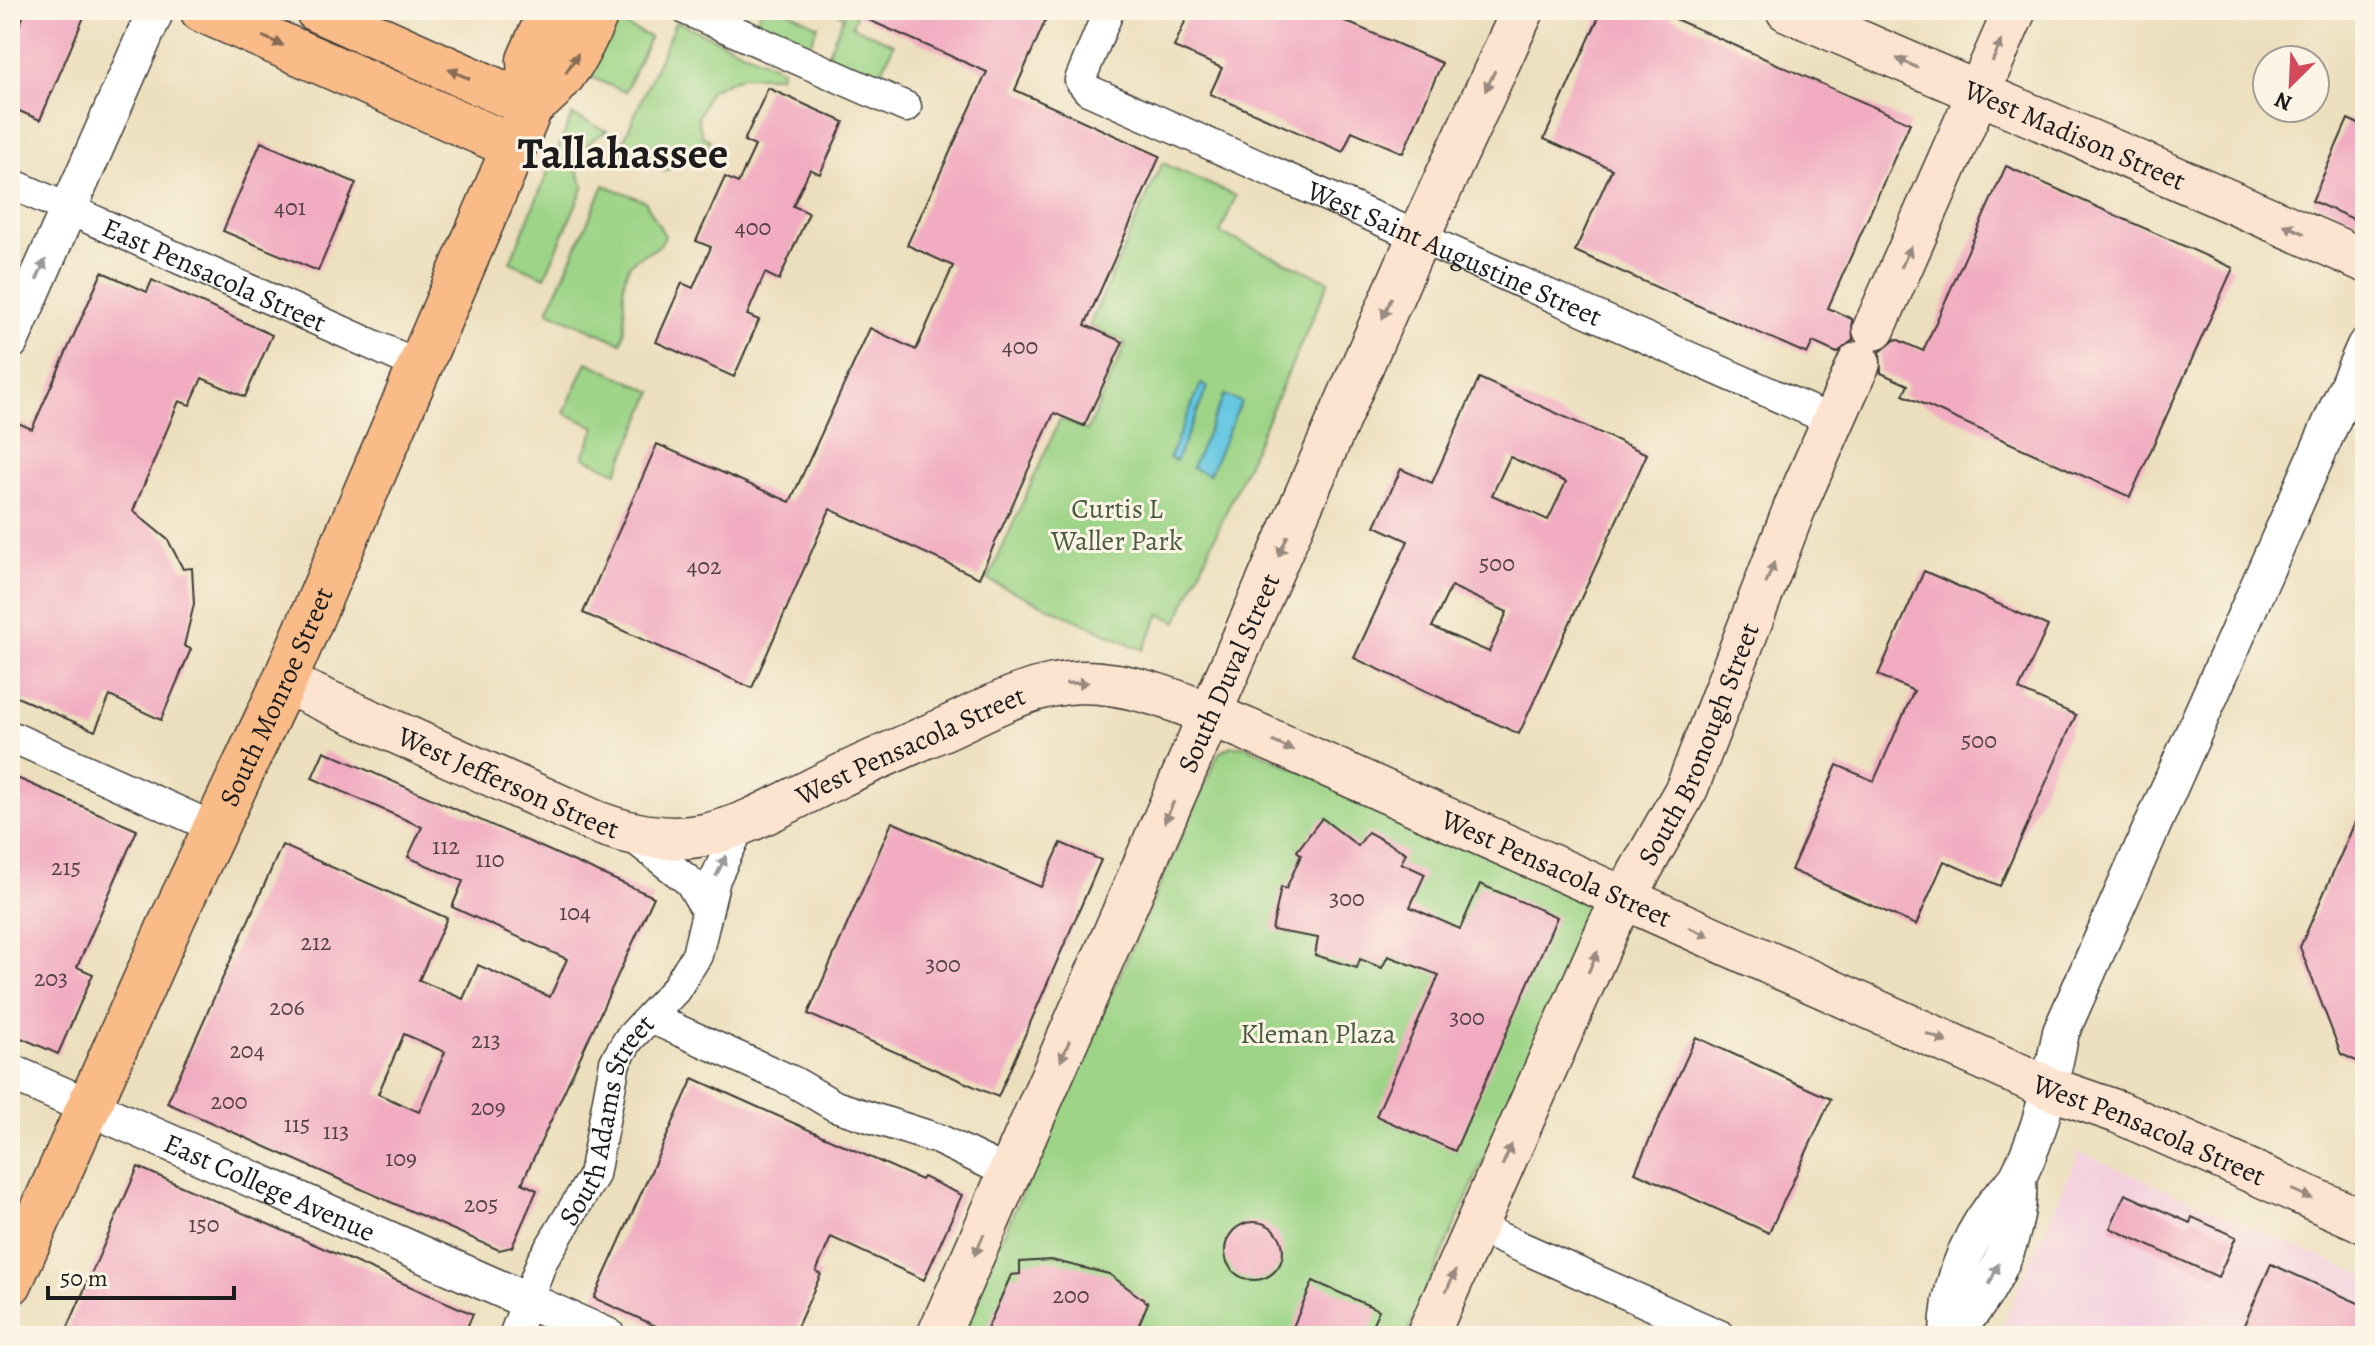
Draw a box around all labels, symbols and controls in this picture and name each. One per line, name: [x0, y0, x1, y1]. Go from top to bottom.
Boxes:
one-way arrow: [262, 35, 285, 48]
one-way arrow: [1990, 39, 2004, 63]
north arrow: [2251, 44, 2331, 124]
one-way arrow: [564, 53, 579, 74]
one-way arrow: [1895, 56, 1918, 69]
one-way arrow: [447, 67, 471, 81]
one-way arrow: [1483, 69, 1497, 93]
street label: West Madison Street: [1957, 71, 2191, 200]
text: N: [2270, 84, 2297, 118]
district label: Tallahassee: [518, 123, 728, 183]
street label: West Saint Augustine Street: [1300, 171, 1608, 336]
house number: 401: [274, 191, 306, 223]
street label: East Pensacola Street: [96, 209, 332, 342]
house number: 400: [735, 211, 771, 243]
one-way arrow: [2282, 222, 2306, 236]
one-way arrow: [1899, 246, 1912, 269]
one-way arrow: [35, 258, 48, 282]
one-way arrow: [1381, 296, 1394, 320]
house number: 400: [1002, 330, 1038, 362]
park label: Curtis L Waller Park: [1050, 490, 1183, 560]
one-way arrow: [1277, 534, 1290, 558]
house number: 500: [1479, 547, 1515, 579]
house number: 402: [686, 550, 722, 582]
one-way arrow: [1764, 561, 1777, 585]
street label: South Duval Street: [1169, 567, 1289, 779]
street label: South Monroe Street: [210, 581, 343, 813]
street label: South Bronough Street: [1629, 617, 1769, 873]
street label: West Pensacola Street: [789, 676, 1031, 815]
one-way arrow: [1065, 677, 1090, 690]
street label: West Jefferson Street: [390, 717, 624, 849]
house number: 500: [1961, 724, 1997, 756]
one-way arrow: [1271, 739, 1295, 752]
one-way arrow: [1162, 800, 1175, 824]
street label: West Pensacola Street: [1434, 800, 1677, 937]
house number: 112: [432, 830, 460, 862]
house number: 110: [475, 843, 505, 875]
house number: 215: [51, 851, 81, 883]
one-way arrow: [714, 854, 728, 878]
house number: 300: [1329, 882, 1365, 914]
house number: 104: [559, 896, 591, 928]
one-way arrow: [1688, 925, 1711, 939]
house number: 212: [300, 926, 332, 958]
house number: 300: [925, 948, 961, 980]
one-way arrow: [1586, 951, 1600, 974]
house number: 203: [34, 962, 68, 994]
house number: 206: [269, 991, 305, 1023]
house number: 300: [1449, 1001, 1485, 1033]
street label: South Adams Street: [550, 1006, 663, 1233]
park label: Kleman Plaza: [1240, 1015, 1396, 1053]
house number: 213: [471, 1024, 501, 1056]
one-way arrow: [1925, 1031, 1949, 1044]
house number: 204: [229, 1034, 265, 1066]
one-way arrow: [1058, 1039, 1072, 1062]
street label: West Pensacola Street: [2026, 1065, 2271, 1195]
house number: 200: [211, 1085, 247, 1117]
house number: 209: [470, 1091, 506, 1123]
house number: 115: [284, 1108, 310, 1140]
house number: 113: [323, 1115, 349, 1147]
street label: East College Avenue: [158, 1124, 381, 1251]
house number: 109: [385, 1142, 417, 1174]
one-way arrow: [1501, 1144, 1514, 1167]
one-way arrow: [2290, 1187, 2313, 1201]
house number: 205: [464, 1188, 498, 1220]
house number: 150: [188, 1208, 220, 1240]
one-way arrow: [972, 1233, 986, 1257]
scale bar: [48, 1250, 234, 1300]
text: 50 m: [60, 1262, 108, 1294]
one-way arrow: [1987, 1262, 2000, 1286]
one-way arrow: [1445, 1269, 1458, 1293]
house number: 200: [1053, 1279, 1089, 1311]

